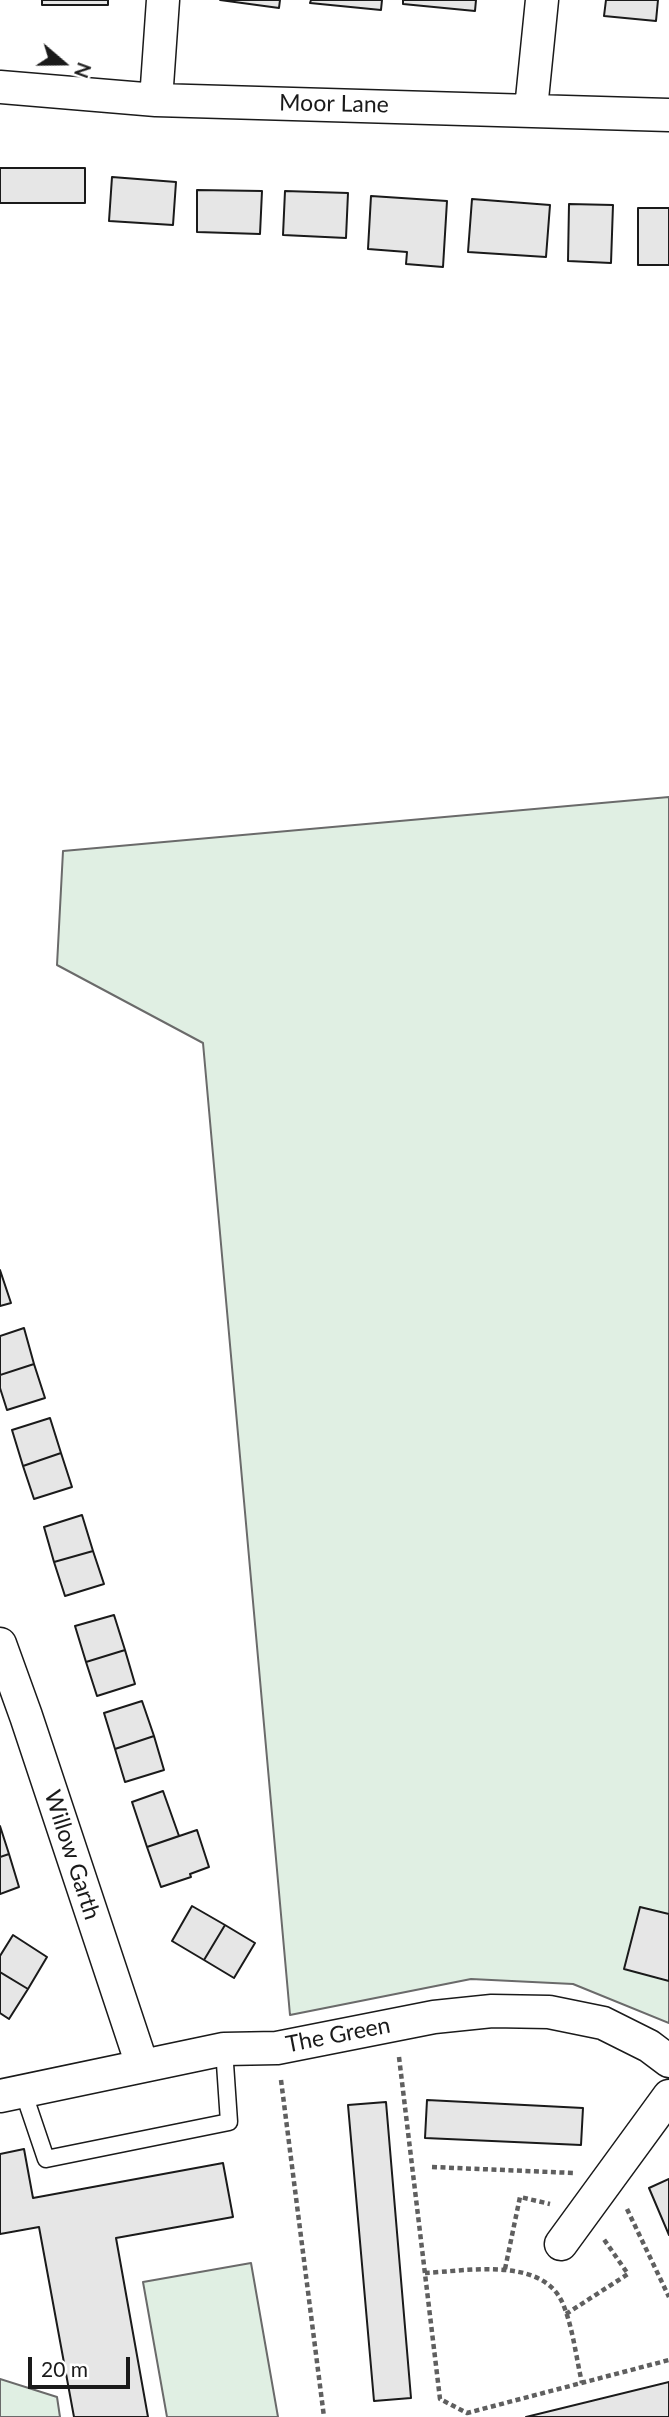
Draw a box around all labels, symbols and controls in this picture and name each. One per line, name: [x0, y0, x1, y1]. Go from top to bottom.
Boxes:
north arrow: [28, 28, 98, 98]
text: N: [70, 60, 97, 81]
street label: Moor Lane: [279, 89, 389, 119]
street label: Willow Garth: [38, 1787, 106, 1923]
street label: The Green: [283, 2011, 393, 2059]
scale bar: [32, 2344, 133, 2388]
text: 20 m: [41, 2356, 88, 2381]

